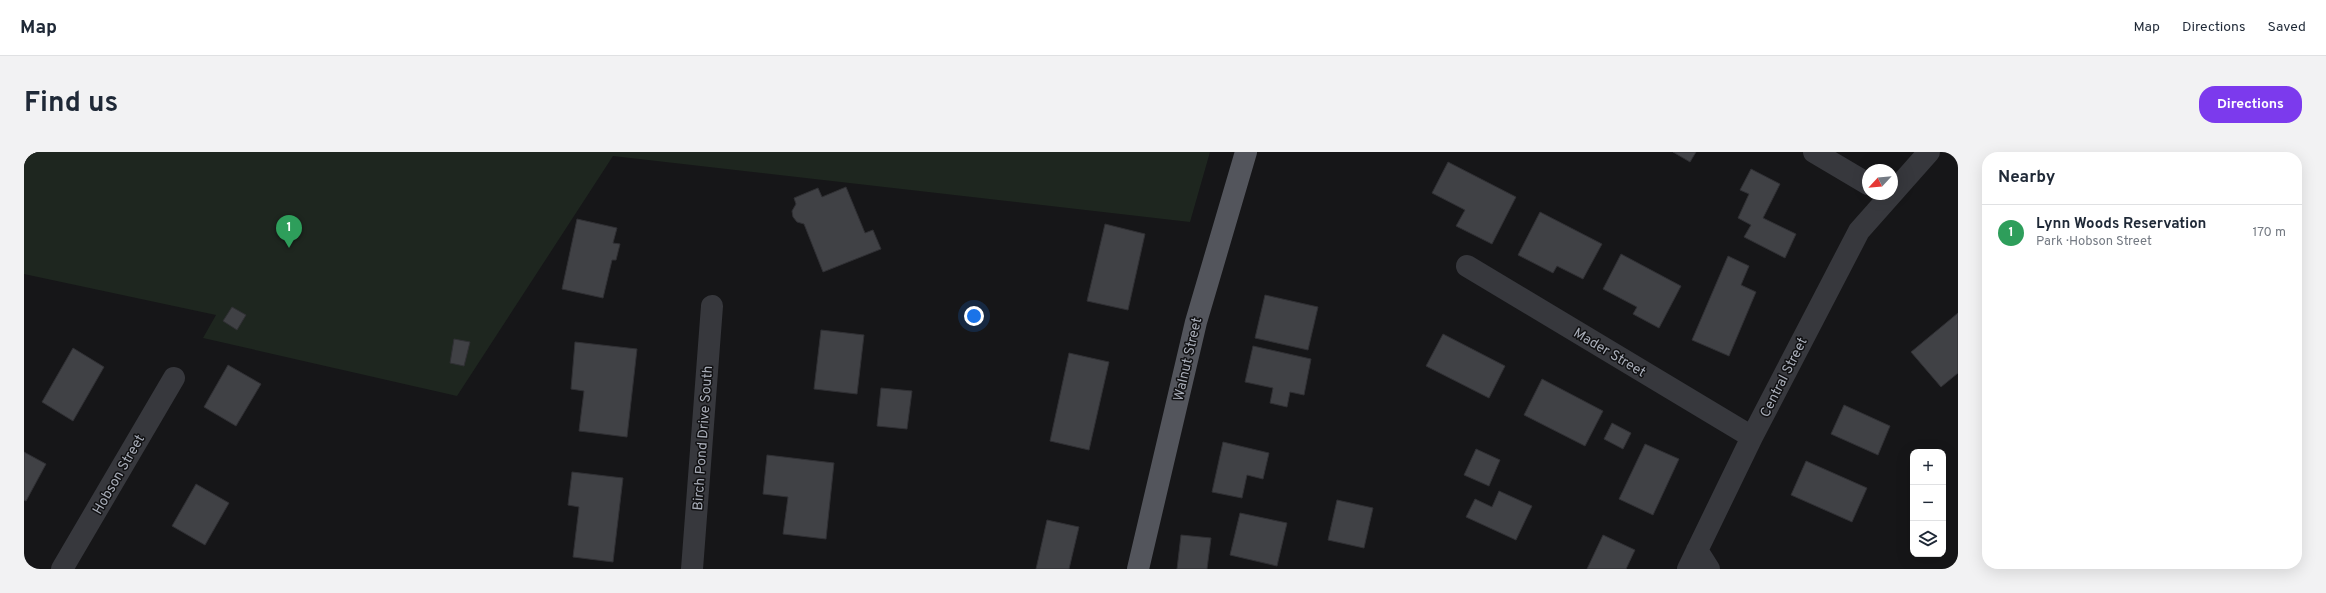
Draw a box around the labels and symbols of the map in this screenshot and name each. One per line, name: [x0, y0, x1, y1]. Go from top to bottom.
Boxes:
north arrow: [1862, 164, 1898, 200]
pin: 1: [276, 215, 302, 248]
your location: [964, 306, 984, 326]
street label: Walnut Street: [1171, 316, 1206, 403]
street label: Mader Street: [1570, 325, 1648, 381]
street label: Central Street: [1757, 335, 1812, 420]
street label: Birch Pond Drive South: [690, 365, 717, 511]
street label: Hobson Street: [90, 432, 149, 518]

